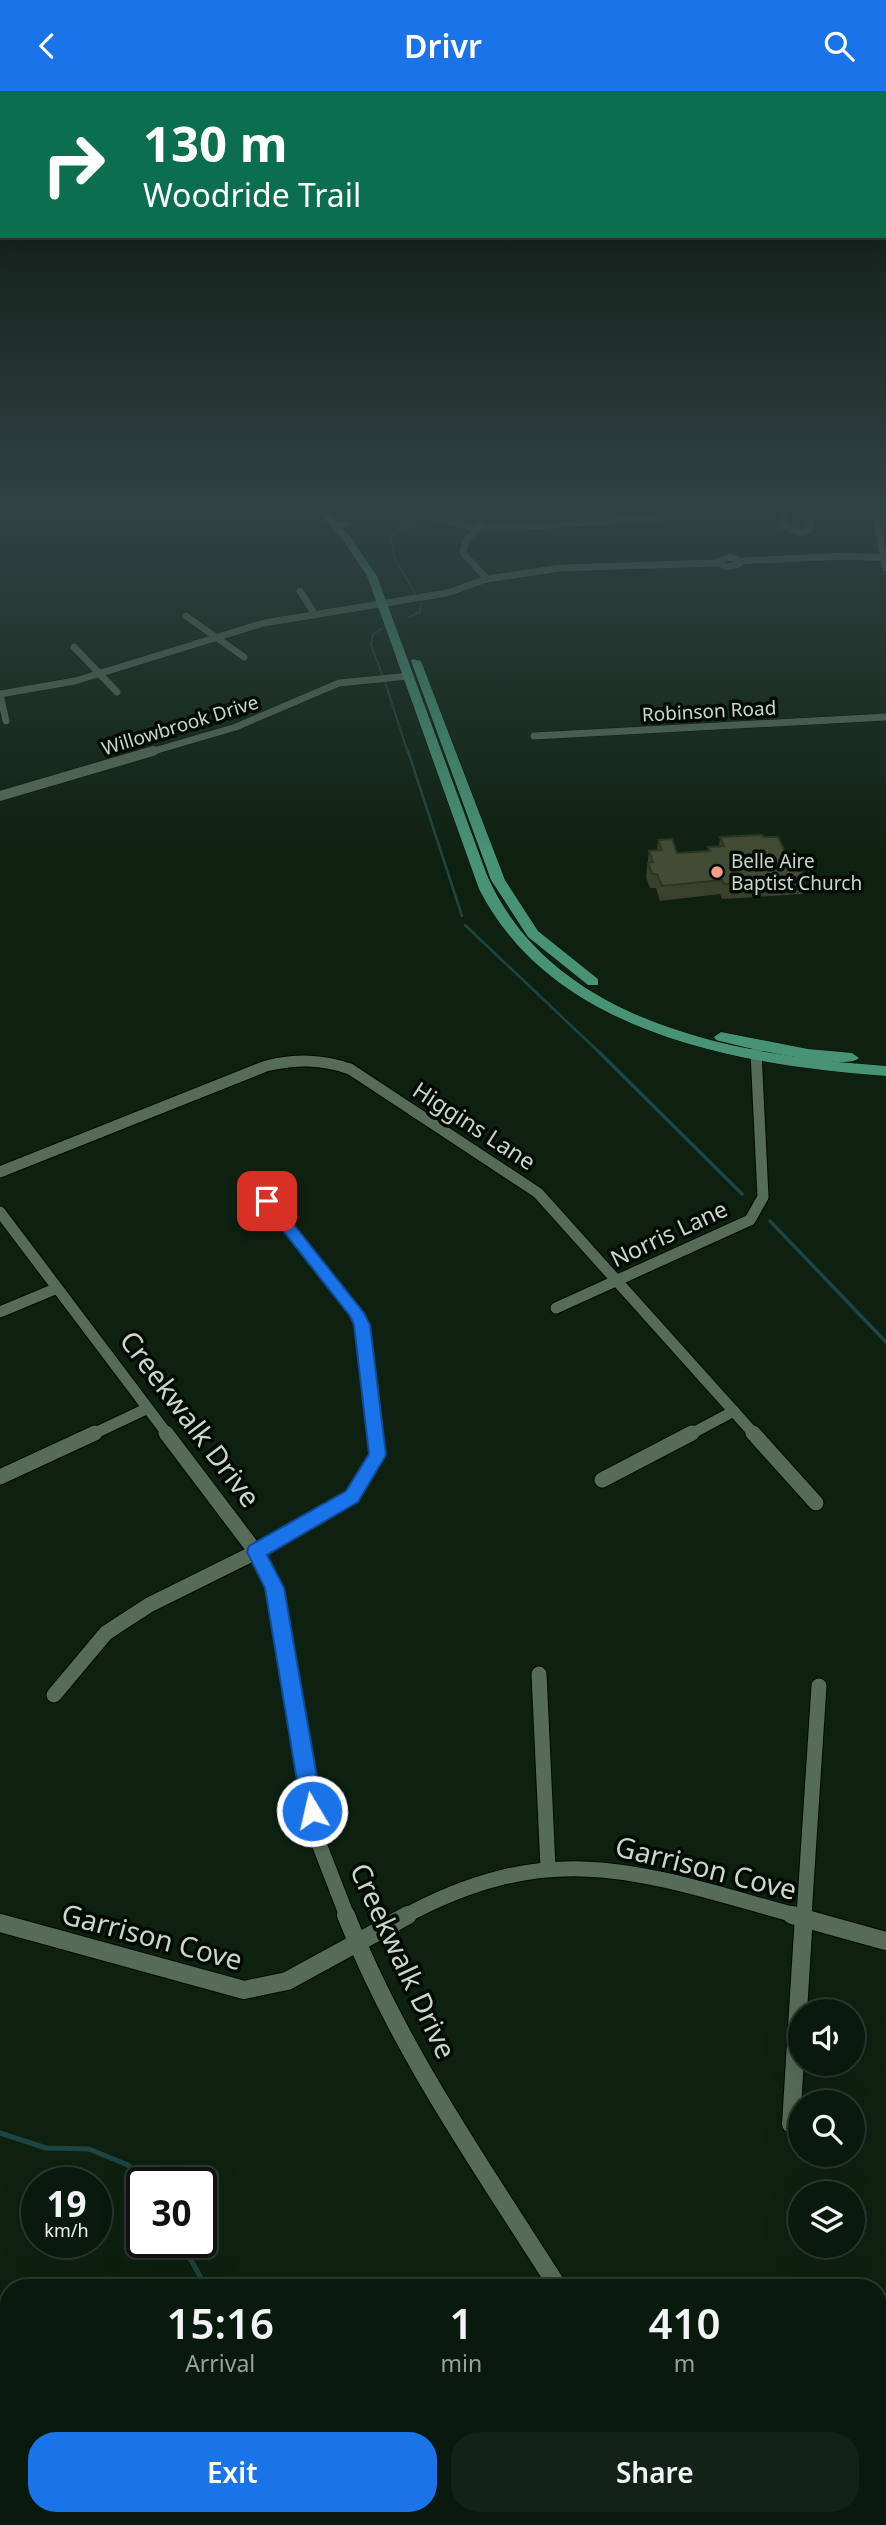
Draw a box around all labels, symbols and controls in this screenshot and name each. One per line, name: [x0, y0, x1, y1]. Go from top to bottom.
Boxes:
text: Drivr: [404, 24, 482, 67]
icon: back: [28, 27, 66, 65]
icon: search: [820, 27, 858, 65]
text: 130 m: [143, 110, 288, 176]
icon: right: [28, 119, 119, 210]
text: Woodride Trail: [143, 173, 361, 216]
street label: Willowbrook Drive: [98, 689, 262, 761]
street label: Robinson Road: [641, 694, 777, 728]
place label: Belle Aire Baptist Church: [731, 848, 862, 896]
marker: Belle Aire Baptist Church: [709, 864, 725, 880]
street label: Higgins Lane: [407, 1073, 542, 1177]
pin: [237, 1171, 297, 1231]
icon: arrive: [248, 1182, 286, 1220]
street label: Norris Lane: [605, 1192, 732, 1274]
street label: Creekwalk Drive: [112, 1322, 270, 1514]
position arrow: [275, 1774, 349, 1848]
street label: Garrison Cove: [612, 1826, 801, 1908]
street label: Creekwalk Drive: [342, 1857, 466, 2065]
street label: Garrison Cove: [58, 1894, 247, 1978]
map controls: [788, 1999, 865, 2258]
button: sound: [788, 1999, 865, 2076]
button: search: [788, 2090, 865, 2167]
speed limit sign: 30: [126, 2167, 217, 2258]
text: 19: [46, 2180, 87, 2227]
button: layers: [788, 2181, 865, 2258]
text: km/h: [44, 2218, 89, 2242]
text: 15:16: [166, 2294, 274, 2351]
text: 1: [449, 2294, 473, 2351]
text: 410: [649, 2294, 721, 2351]
text: Arrival: [185, 2347, 255, 2379]
text: min: [440, 2347, 482, 2379]
text: m: [674, 2347, 695, 2379]
button: Exit: [28, 2432, 437, 2512]
button: Share: [451, 2432, 859, 2512]

